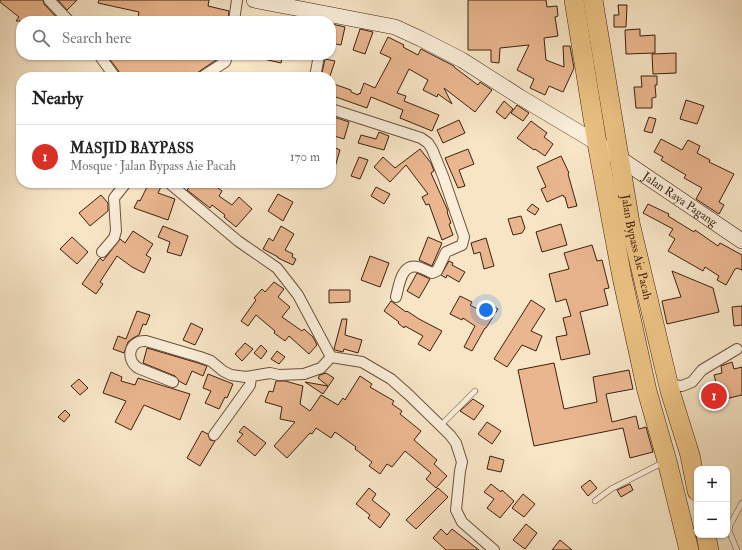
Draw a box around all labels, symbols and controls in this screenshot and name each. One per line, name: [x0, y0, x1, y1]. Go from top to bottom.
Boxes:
search box: [16, 16, 336, 60]
icon: search: [30, 27, 52, 49]
text: Search here: [62, 29, 131, 48]
text: Nearby: [32, 88, 83, 109]
text: MASJID BAYPASS: [70, 139, 194, 158]
text: 1: [43, 149, 47, 165]
text: 170 m: [290, 149, 320, 165]
text: Mosque · Jalan Bypass Aie Pacah: [70, 158, 236, 174]
street label: Jalan Raya Pagang: [639, 168, 721, 230]
street label: Jalan Bypass Aie Pacah: [618, 192, 656, 302]
your location: [476, 300, 496, 320]
pin: 1: [701, 381, 727, 411]
map controls: [694, 466, 730, 538]
button: +: [694, 466, 730, 502]
button: −: [694, 502, 730, 538]

